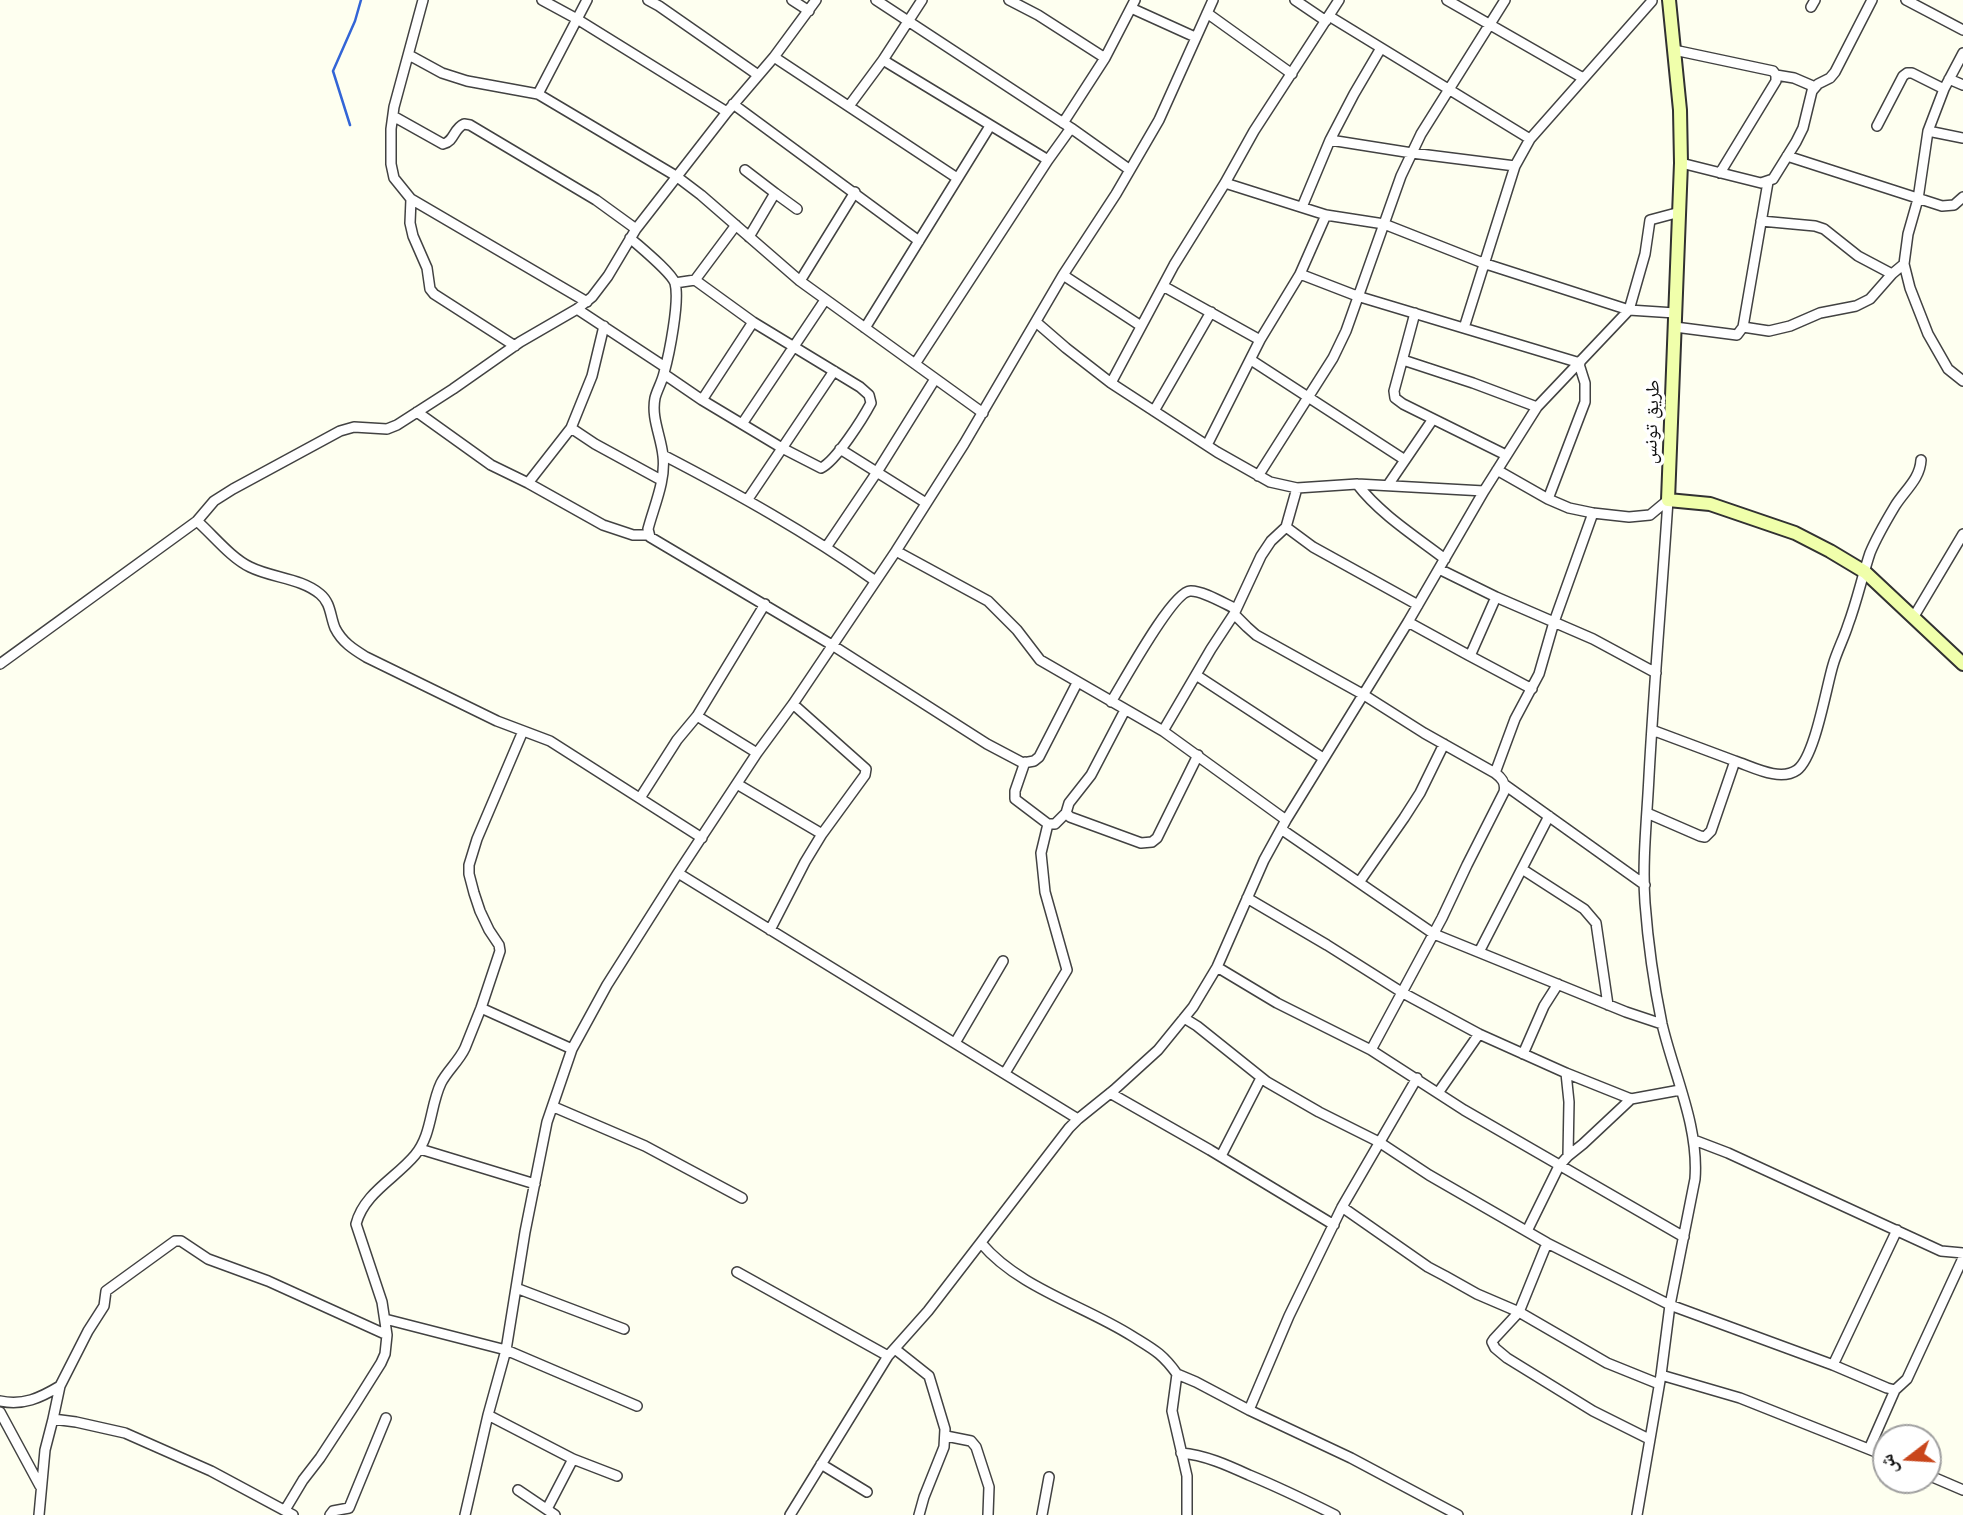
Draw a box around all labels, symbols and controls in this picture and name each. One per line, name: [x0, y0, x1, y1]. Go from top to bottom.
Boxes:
street label: طريق تونس: [1639, 379, 1665, 465]
north arrow: [1872, 1424, 1942, 1494]
text: ش: [1874, 1452, 1902, 1478]

